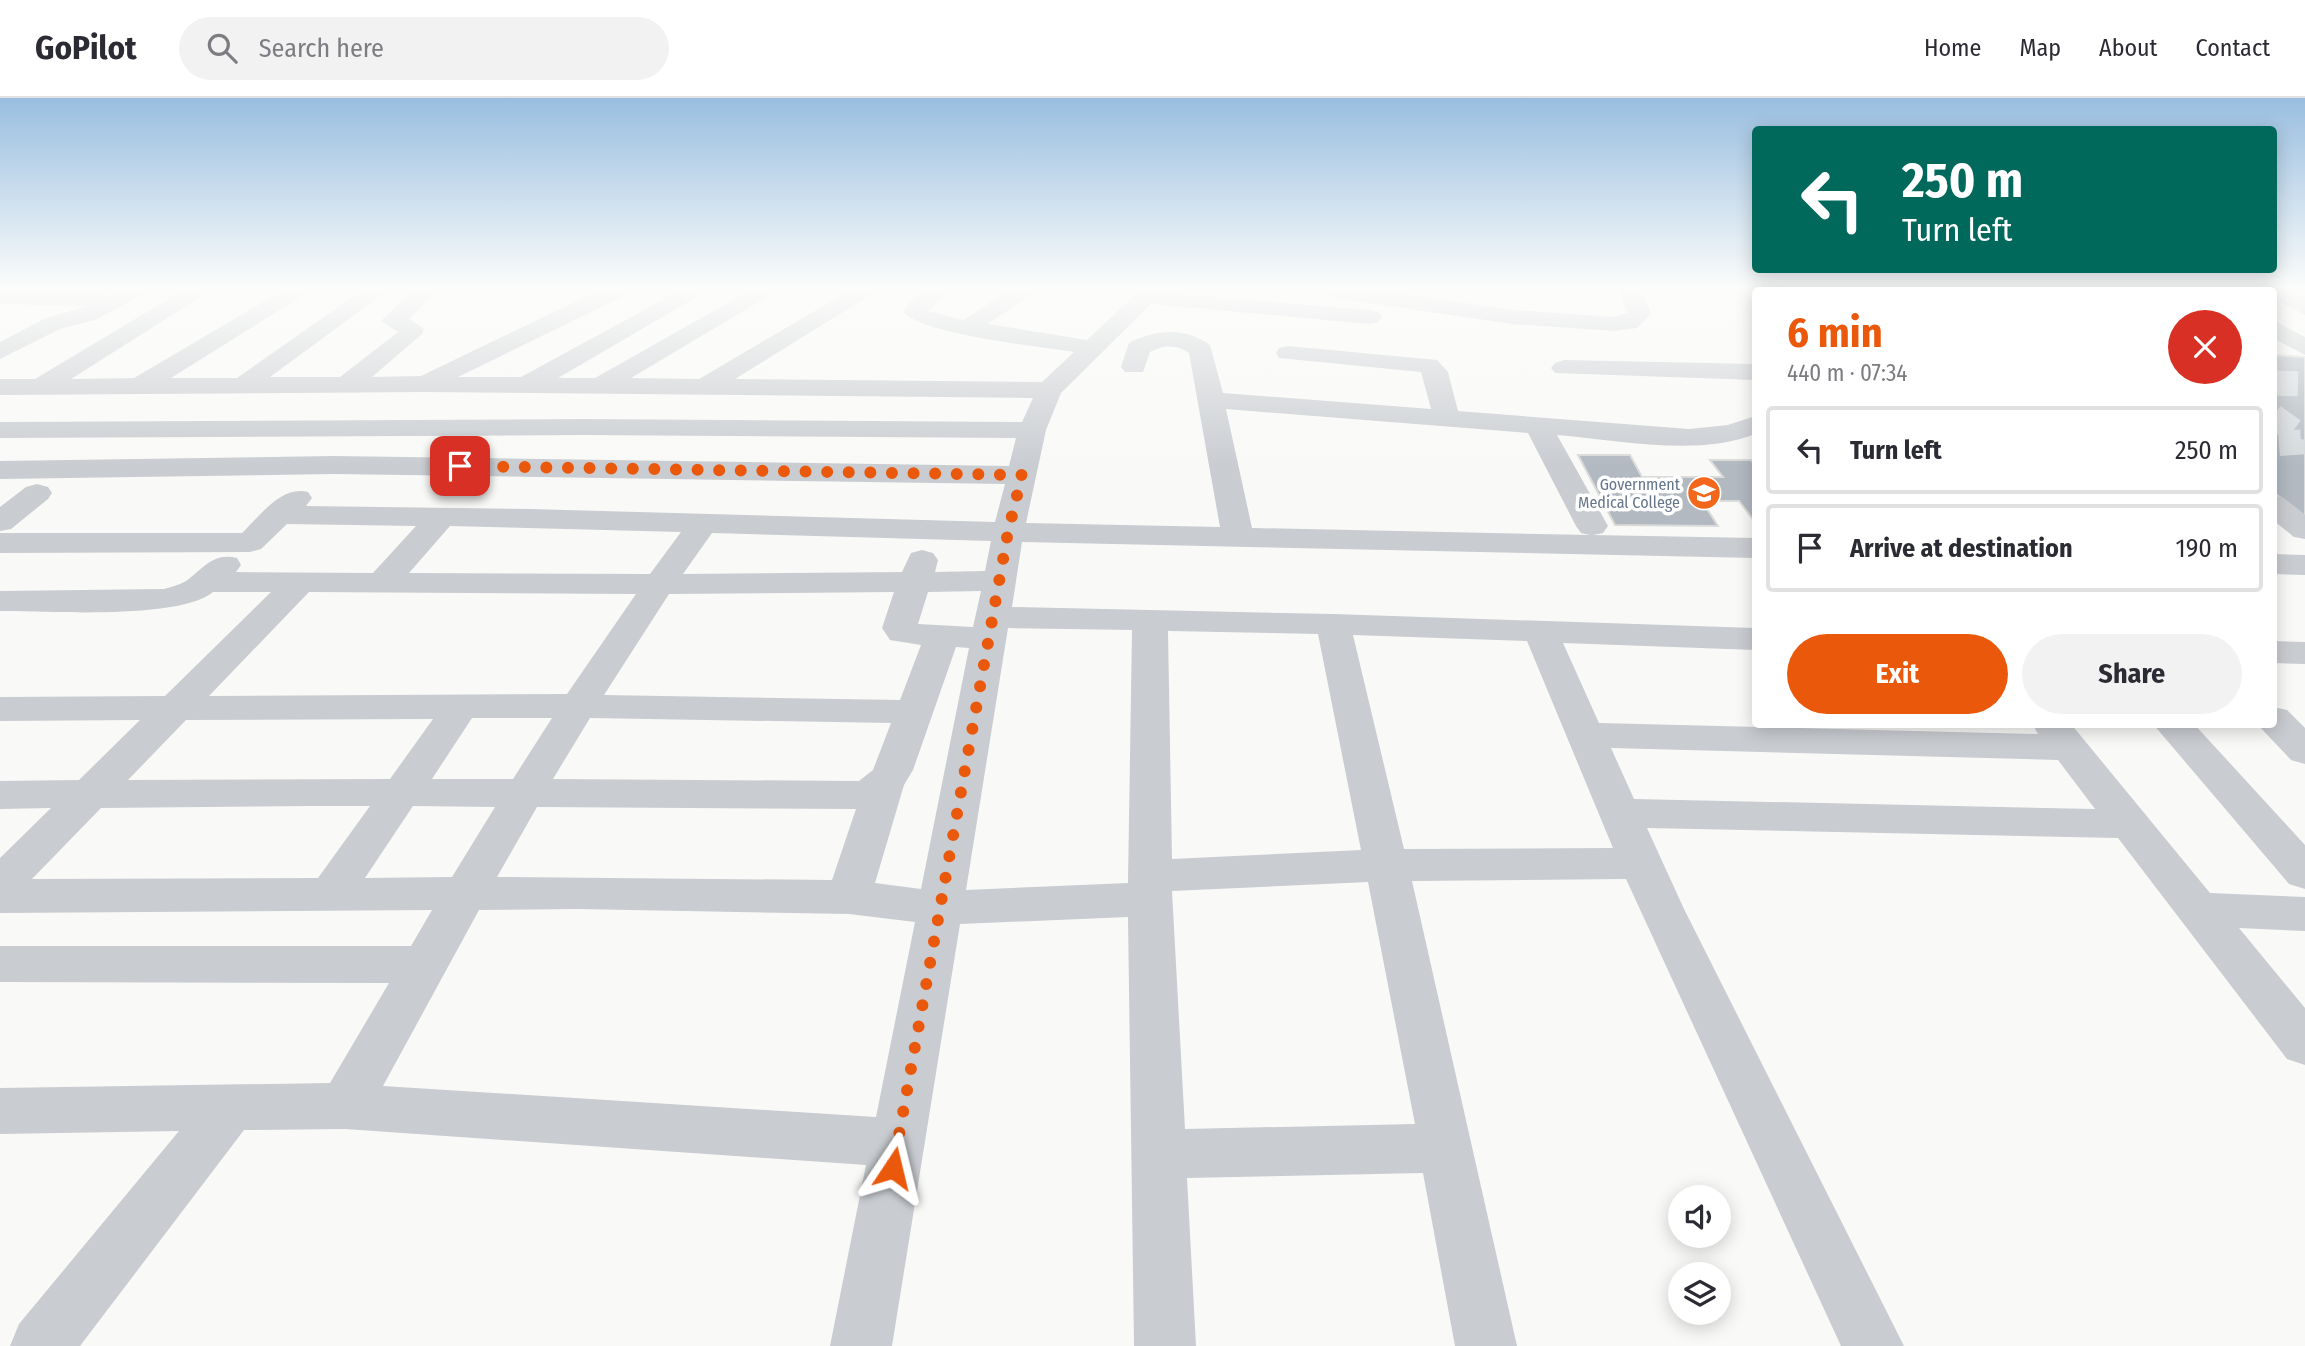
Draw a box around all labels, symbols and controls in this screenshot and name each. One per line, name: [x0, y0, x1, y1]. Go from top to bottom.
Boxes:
search box: [179, 17, 669, 80]
text: GoPilot: [35, 28, 137, 68]
icon: search: [203, 29, 241, 67]
text: Search here: [259, 33, 384, 64]
text: Home: [1924, 34, 1981, 62]
text: Map: [2019, 34, 2061, 62]
text: About: [2099, 34, 2157, 62]
text: Contact: [2195, 34, 2270, 62]
text: 250 m: [1902, 151, 2023, 210]
icon: left: [1787, 154, 1878, 245]
text: Turn left: [1902, 211, 2012, 249]
text: 6 min: [1787, 308, 1883, 358]
button: close: [2168, 310, 2242, 384]
text: 440 m · 07:34: [1787, 359, 1907, 387]
icon: left: [1791, 431, 1829, 469]
text: Turn left: [1850, 435, 1942, 466]
text: 250 m: [2175, 435, 2238, 466]
pin: [430, 436, 490, 496]
icon: arrive: [441, 447, 479, 485]
school or university icon: Government Medical College: [1685, 474, 1723, 512]
place label: Government Medical College: [1578, 475, 1681, 512]
icon: arrive: [1791, 529, 1829, 567]
text: Arrive at destination: [1850, 533, 2073, 564]
text: 190 m: [2176, 533, 2238, 564]
button: Exit: [1787, 634, 2008, 714]
button: Share: [2022, 634, 2242, 714]
position arrow: [856, 1131, 930, 1205]
map controls: [1668, 1185, 1731, 1325]
button: sound: [1668, 1185, 1731, 1248]
button: layers: [1668, 1262, 1731, 1325]

